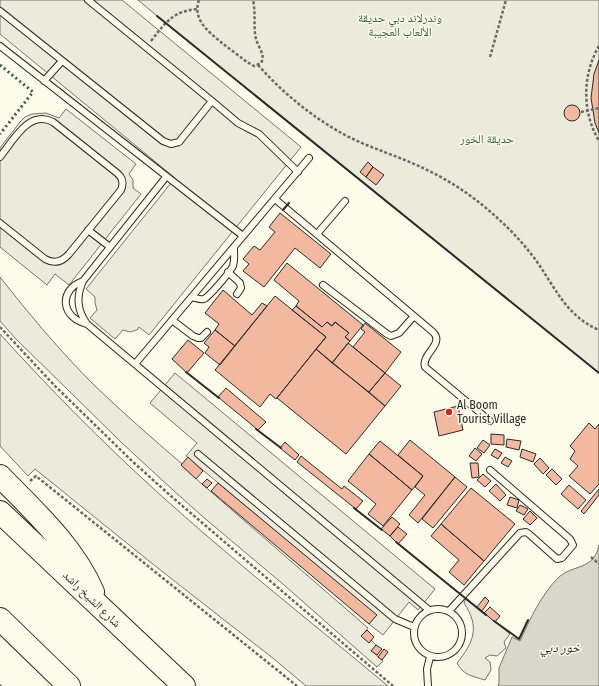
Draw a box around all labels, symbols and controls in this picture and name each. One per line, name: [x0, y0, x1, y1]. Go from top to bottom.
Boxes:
park label: وندرلاند دبي حديقة الألعاب العجيبة: [358, 11, 442, 39]
park label: حديقة الخور: [459, 132, 514, 146]
place label: Al Boom Tourist Village: [457, 398, 526, 426]
marker: Al Boom Tourist Village: [444, 407, 454, 417]
street label: شارع الشيخ راشد: [59, 568, 124, 631]
water label: خور دبي: [540, 640, 581, 658]

